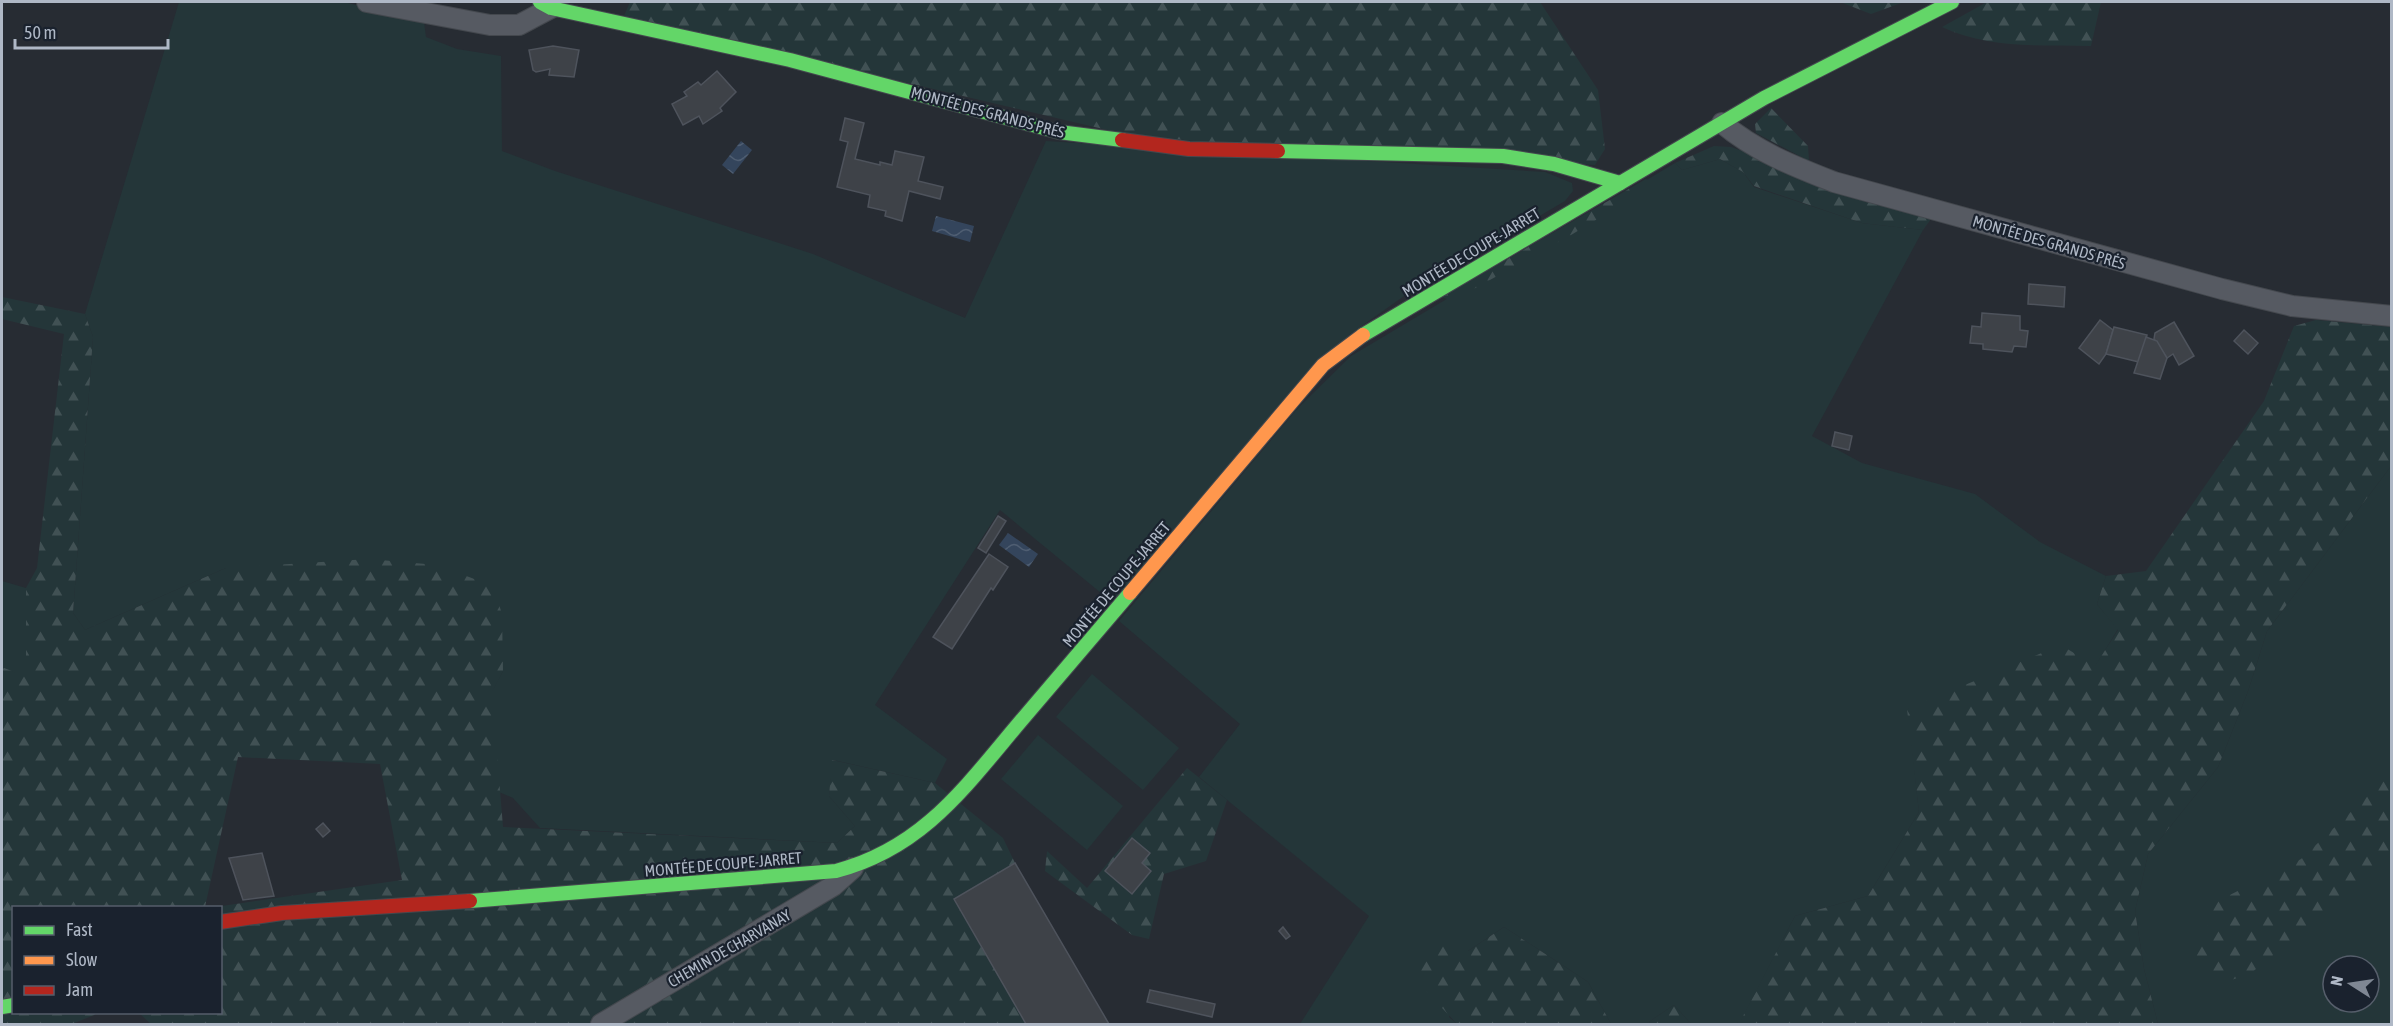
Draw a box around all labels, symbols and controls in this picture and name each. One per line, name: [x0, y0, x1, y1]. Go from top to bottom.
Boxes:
scale bar: [15, 12, 168, 50]
text: 50 m: [24, 22, 56, 43]
street label: MONTÉE DES GRANDS PRÉS: [909, 83, 1067, 141]
street label: MONTÉE DE COUPE-JARRET: [1399, 204, 1543, 300]
street label: MONTÉE DES GRANDS PRÉS: [1971, 212, 2128, 273]
street label: MONTÉE DE COUPE-JARRET: [1059, 518, 1173, 650]
street label: MONTÉE DE COUPE-JARRET: [644, 848, 802, 880]
street label: CHEMIN DE CHARVANAY: [664, 905, 794, 991]
legend: [12, 906, 222, 1014]
text: Fast: [66, 919, 93, 940]
text: Slow: [66, 949, 97, 970]
north arrow: [2321, 954, 2381, 1014]
text: N: [2327, 974, 2346, 987]
text: Jam: [66, 979, 93, 1000]

